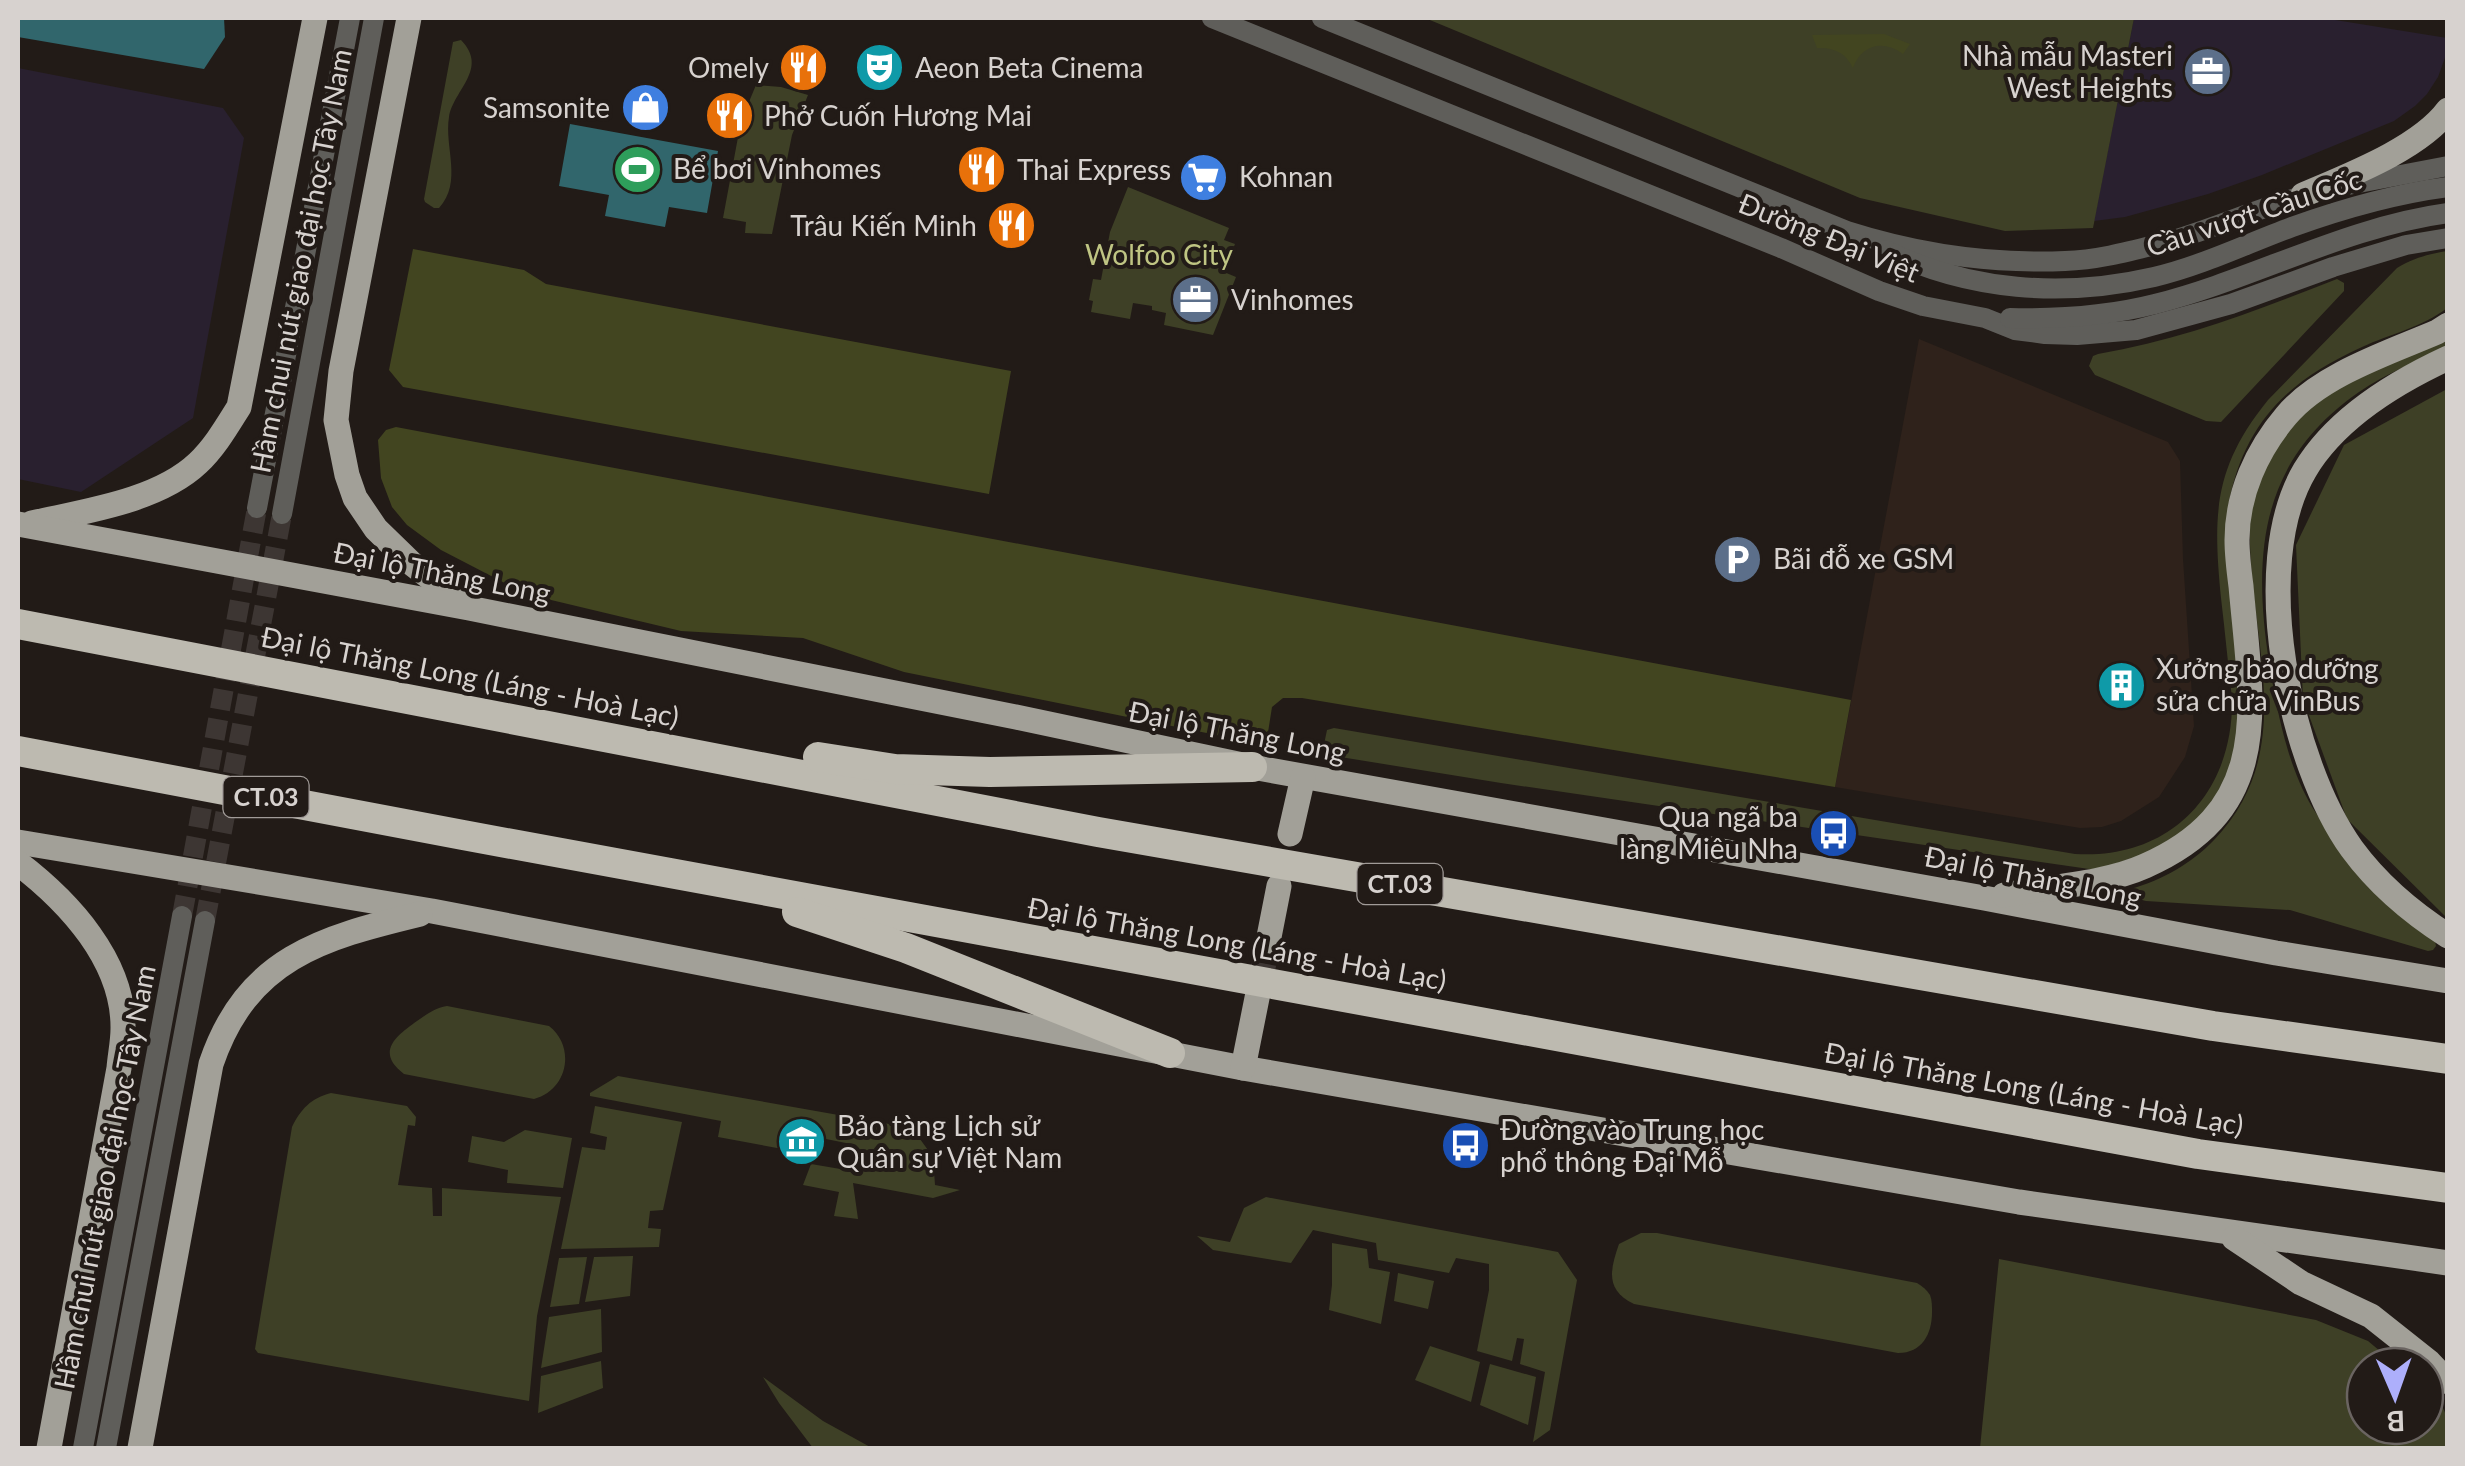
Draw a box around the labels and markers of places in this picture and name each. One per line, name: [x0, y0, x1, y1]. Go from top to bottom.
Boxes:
place label: Nhà mẫu Masteri West Heights: [1962, 38, 2173, 104]
restaurant icon: Omely: [778, 42, 830, 94]
theatre icon: Aeon Beta Cinema: [854, 42, 906, 94]
office icon: Nhà mẫu Masteri West Heights: [2182, 46, 2234, 98]
place label: Omely: [688, 50, 770, 84]
place label: Aeon Beta Cinema: [915, 50, 1144, 84]
shop icon: Samsonite: [619, 82, 671, 134]
place label: Samsonite: [483, 90, 610, 124]
restaurant icon: Phở Cuốn Hương Mai: [703, 90, 755, 142]
place label: Phở Cuốn Hương Mai: [764, 98, 1032, 132]
sports icon: Bể bơi Vinhomes: [612, 143, 664, 195]
restaurant icon: Thai Express: [956, 144, 1008, 196]
place label: Bể bơi Vinhomes: [673, 151, 881, 185]
supermarket icon: Kohnan: [1178, 151, 1230, 203]
place label: Thai Express: [1017, 152, 1171, 186]
place label: Kohnan: [1239, 159, 1333, 193]
restaurant icon: Trâu Kiến Minh: [986, 200, 1038, 252]
place label: Trâu Kiến Minh: [790, 208, 977, 242]
office icon: Vinhomes: [1170, 274, 1222, 326]
place label: Vinhomes: [1231, 282, 1354, 316]
parking icon: Bãi đỗ xe GSM: [1712, 533, 1764, 585]
place label: Bãi đỗ xe GSM: [1773, 541, 1954, 575]
place label: Xưởng bảo dưỡng sửa chữa VinBus: [2156, 651, 2379, 717]
building icon: Xưởng bảo dưỡng sửa chữa VinBus: [2095, 659, 2147, 711]
place label: Qua ngã ba làng Miêu Nha: [1619, 799, 1798, 865]
bus stop icon: Qua ngã ba làng Miêu Nha: [1807, 807, 1859, 859]
place label: Bảo tàng Lịch sử Quân sự Việt Nam: [837, 1108, 1062, 1174]
place label: Đường vào Trung học phổ thông Đại Mỗ: [1500, 1112, 1764, 1178]
museum icon: Bảo tàng Lịch sử Quân sự Việt Nam: [776, 1116, 828, 1168]
bus stop icon: Đường vào Trung học phổ thông Đại Mỗ: [1439, 1120, 1491, 1172]

